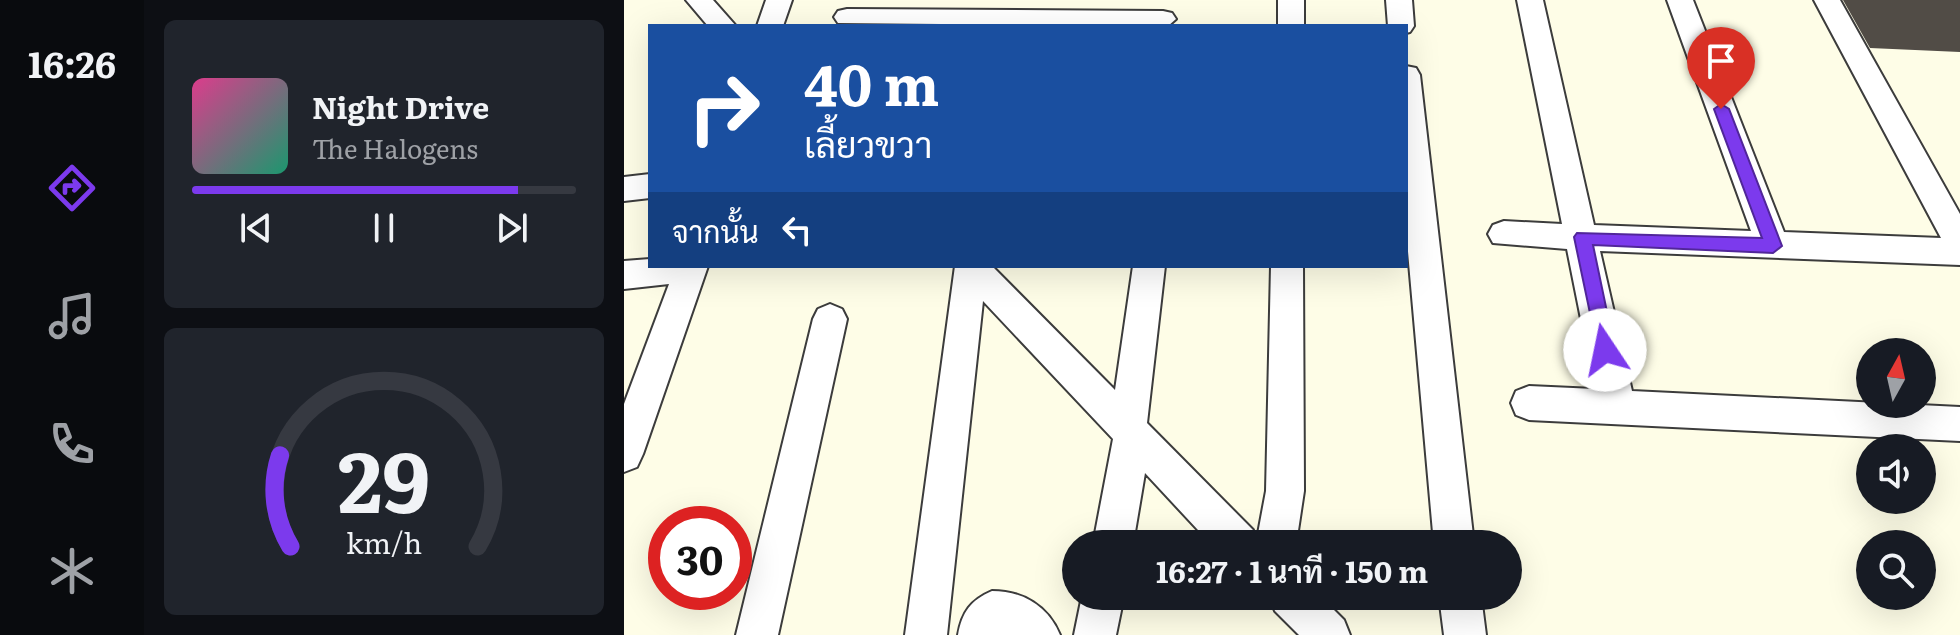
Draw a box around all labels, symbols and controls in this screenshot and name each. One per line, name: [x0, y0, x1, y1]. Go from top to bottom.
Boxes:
pin: [1687, 27, 1755, 109]
text: 16:26: [28, 36, 116, 89]
icon: arrive: [1699, 39, 1743, 83]
text: 40 m: [804, 40, 939, 123]
icon: right: [672, 56, 776, 160]
text: Night Drive: [312, 84, 489, 128]
text: เลี้ยวขวา: [804, 116, 932, 169]
text: The Halogens: [312, 128, 478, 167]
icon: directions: [44, 160, 100, 216]
icon: previous: [234, 206, 278, 250]
icon: pause: [362, 206, 406, 250]
icon: next: [490, 206, 534, 250]
text: จากนั้น: [672, 208, 759, 252]
icon: left: [775, 208, 819, 252]
icon: music: [44, 288, 100, 344]
position arrow: [1563, 308, 1647, 392]
north arrow: [1856, 338, 1936, 418]
map controls: [1856, 338, 1936, 610]
text: 29: [338, 415, 430, 539]
icon: phone: [44, 416, 100, 472]
button: sound: [1856, 434, 1936, 514]
speed limit sign: 30: [648, 506, 752, 610]
text: km/h: [346, 520, 422, 563]
button: search: [1856, 530, 1936, 610]
icon: climate: [44, 543, 100, 599]
text: 16:27 · 1 นาที · 150 m: [1156, 548, 1428, 592]

